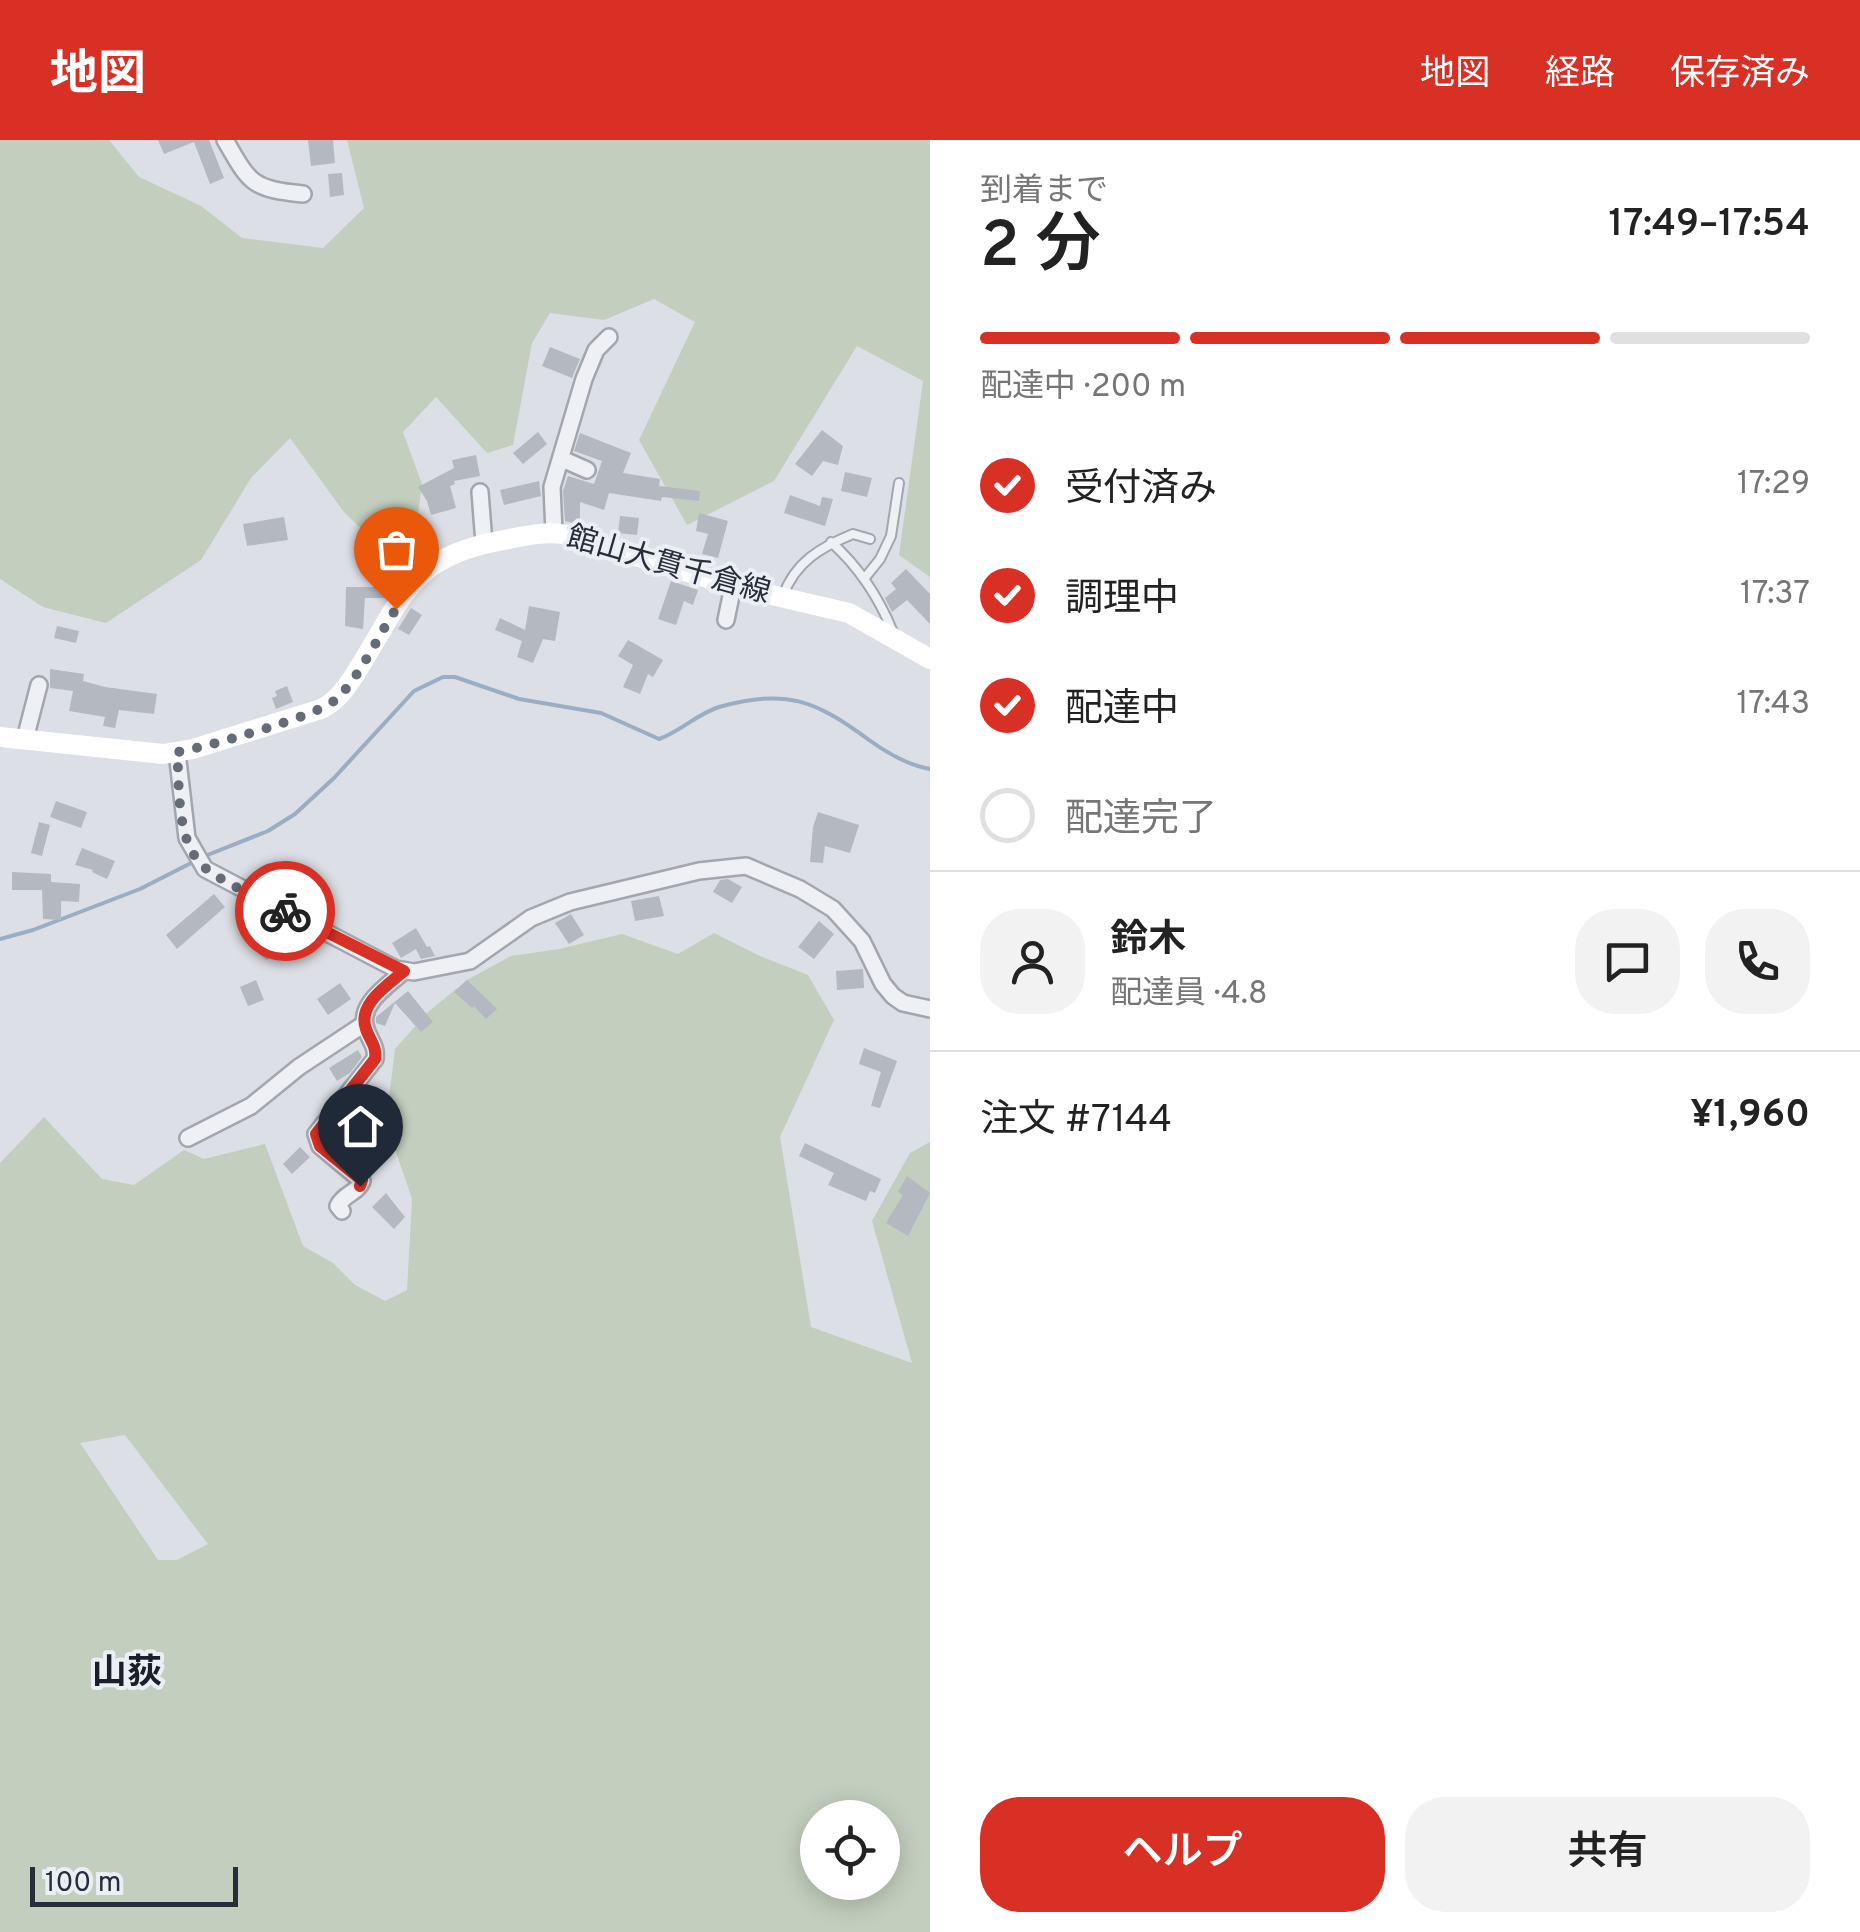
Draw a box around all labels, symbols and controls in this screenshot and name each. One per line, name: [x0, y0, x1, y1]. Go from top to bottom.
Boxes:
text: 地図: [50, 47, 146, 107]
text: 地図: [1420, 53, 1490, 97]
text: 経路: [1545, 53, 1615, 97]
text: 保存済み: [1670, 53, 1810, 97]
text: 到着まで: [980, 172, 1108, 212]
text: 17:49–17:54: [1609, 201, 1810, 250]
text: 2 分: [980, 208, 1101, 290]
text: 配達中 · 200 m: [980, 368, 1186, 408]
icon: check: [980, 458, 1035, 513]
text: 17:29: [1737, 465, 1810, 505]
text: 受付済み: [1065, 466, 1217, 515]
pin: [354, 507, 439, 610]
street label: 館山大貫千倉線: [562, 520, 774, 613]
icon: bag: [369, 522, 424, 577]
icon: check: [980, 568, 1035, 623]
text: 17:37: [1740, 575, 1810, 615]
text: 調理中: [1065, 576, 1179, 625]
icon: check: [980, 678, 1035, 733]
text: 17:43: [1736, 685, 1810, 725]
text: 配達中: [1065, 686, 1179, 735]
text: 配達完了: [1065, 796, 1217, 845]
courier: [235, 861, 335, 961]
icon: bike: [258, 884, 313, 939]
button: person: [980, 909, 1085, 1014]
button: chat: [1575, 909, 1680, 1014]
button: phone: [1705, 909, 1810, 1014]
text: 鈴木: [1110, 917, 1186, 966]
text: 配達員 · 4.8: [1110, 975, 1268, 1015]
pin: [318, 1084, 403, 1187]
text: ¥1,960: [1690, 1092, 1810, 1141]
text: 注文 #7144: [980, 1097, 1172, 1146]
icon: home: [333, 1099, 388, 1154]
district label: 山荻: [92, 1652, 162, 1696]
button: ヘルプ: [980, 1797, 1385, 1912]
button: 共有: [1405, 1797, 1810, 1912]
map controls: [800, 1800, 900, 1900]
button: locate: [800, 1800, 900, 1900]
scale bar: [30, 1862, 238, 1906]
text: 100 m: [45, 1866, 121, 1902]

